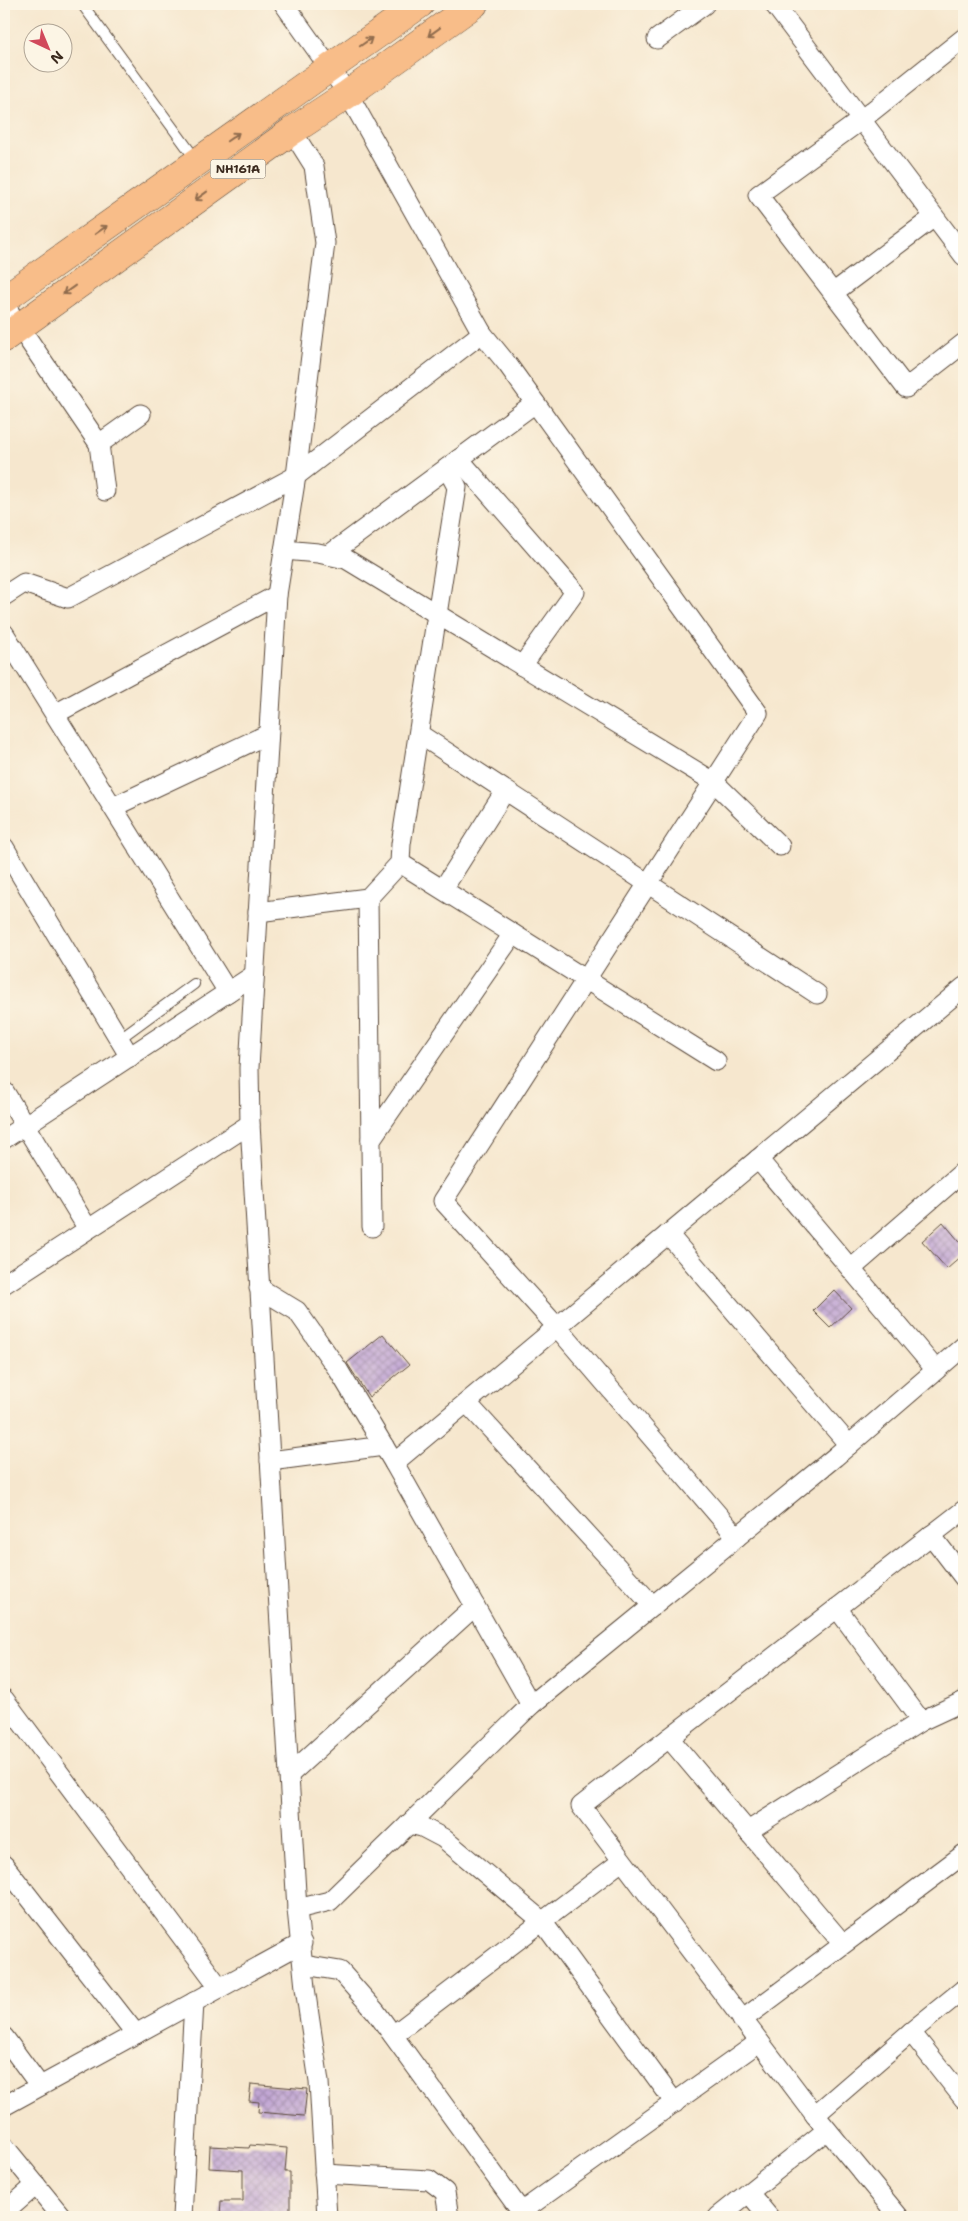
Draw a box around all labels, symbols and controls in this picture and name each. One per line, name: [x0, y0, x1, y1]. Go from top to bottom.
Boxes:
north arrow: [22, 22, 72, 72]
one-way arrow: [428, 27, 442, 37]
one-way arrow: [358, 37, 372, 47]
text: N: [47, 47, 67, 68]
one-way arrow: [226, 131, 239, 142]
road number: NH161A: [210, 160, 266, 178]
one-way arrow: [194, 191, 208, 201]
one-way arrow: [94, 225, 108, 235]
one-way arrow: [62, 285, 76, 295]

